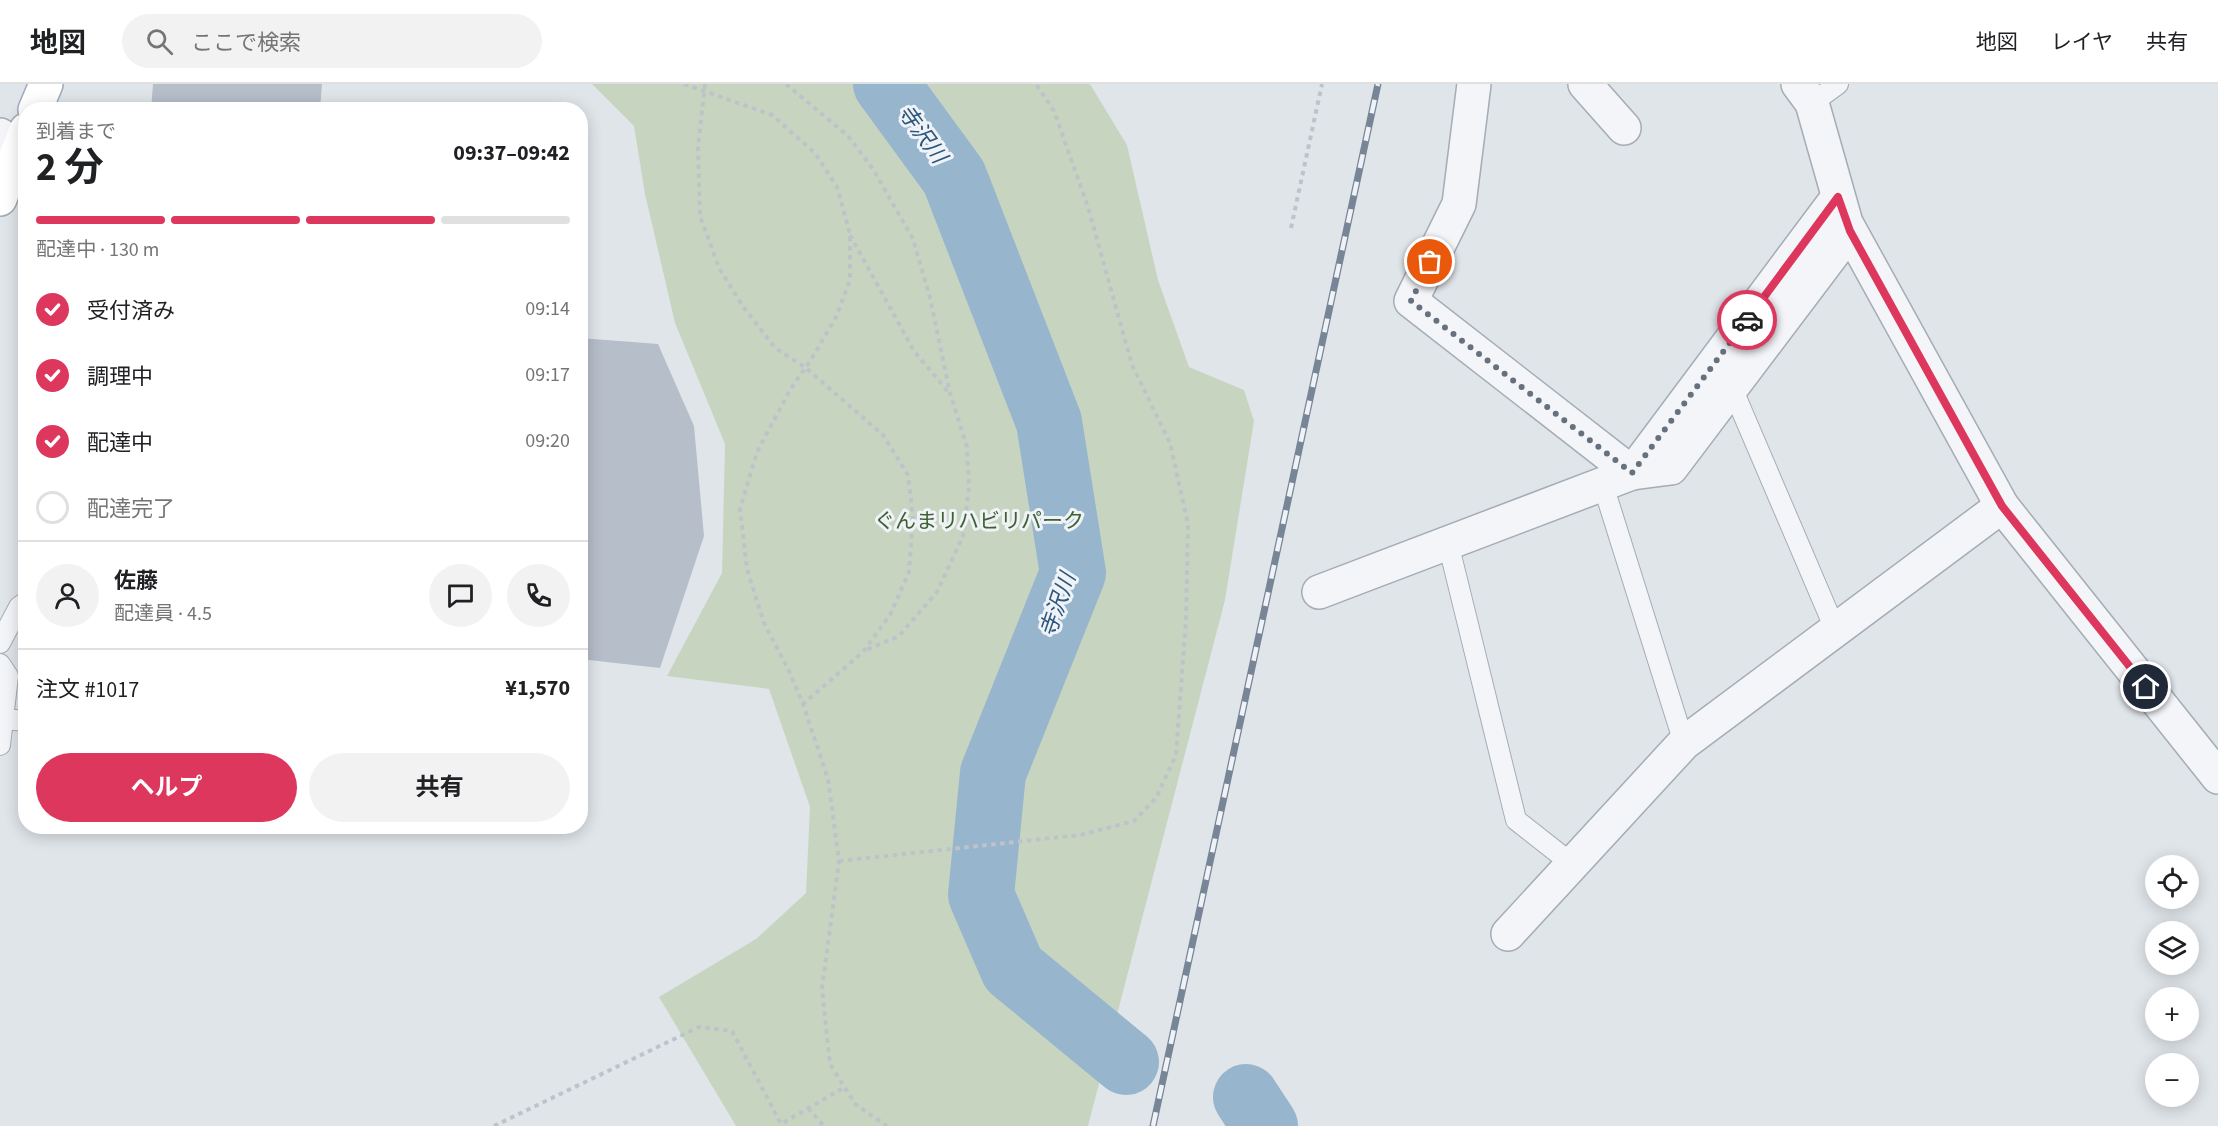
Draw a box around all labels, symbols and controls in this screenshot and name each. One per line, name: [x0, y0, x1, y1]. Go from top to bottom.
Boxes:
search box: [122, 14, 542, 68]
text: 地図: [30, 23, 86, 63]
icon: search: [143, 25, 176, 58]
text: ここで検索: [191, 27, 301, 59]
text: 地図: [1976, 27, 2018, 57]
text: レイヤ: [2051, 27, 2113, 57]
text: 共有: [2146, 27, 2188, 57]
water label: 寺沢川: [890, 98, 956, 172]
text: 到着まで: [36, 118, 116, 146]
text: 09:37–09:42: [453, 137, 570, 169]
text: 2 分: [36, 140, 103, 196]
text: 配達中 · 130 m: [36, 236, 159, 264]
pin: [1404, 236, 1455, 287]
icon: bag: [1413, 245, 1446, 278]
courier: [1717, 290, 1777, 350]
icon: check: [36, 293, 69, 326]
text: 受付済み: [87, 295, 175, 327]
text: 09:14: [525, 295, 570, 323]
icon: car: [1731, 304, 1764, 337]
icon: check: [36, 359, 69, 392]
text: 調理中: [87, 361, 153, 393]
text: 09:17: [525, 361, 570, 389]
icon: check: [36, 425, 69, 458]
text: 配達中: [87, 427, 153, 459]
text: 09:20: [525, 427, 570, 455]
text: 配達完了: [87, 493, 175, 525]
park label: ぐんまリハビリパーク: [874, 506, 1084, 536]
button: person: [36, 564, 99, 627]
button: chat: [429, 564, 492, 627]
button: phone: [507, 564, 570, 627]
text: 佐藤: [114, 565, 158, 597]
water label: 寺沢川: [1032, 567, 1085, 641]
text: 配達員 · 4.5: [114, 600, 212, 628]
pin: [2120, 661, 2171, 712]
icon: home: [2129, 670, 2162, 703]
text: ¥1,570: [505, 672, 570, 704]
text: 注文 #1017: [36, 674, 139, 706]
button: ヘルプ: [36, 753, 297, 822]
button: 共有: [309, 753, 570, 822]
map controls: [2145, 855, 2199, 1107]
button: locate: [2145, 855, 2199, 909]
button: layers: [2145, 921, 2199, 975]
button: +: [2145, 987, 2199, 1041]
button: −: [2145, 1053, 2199, 1107]

